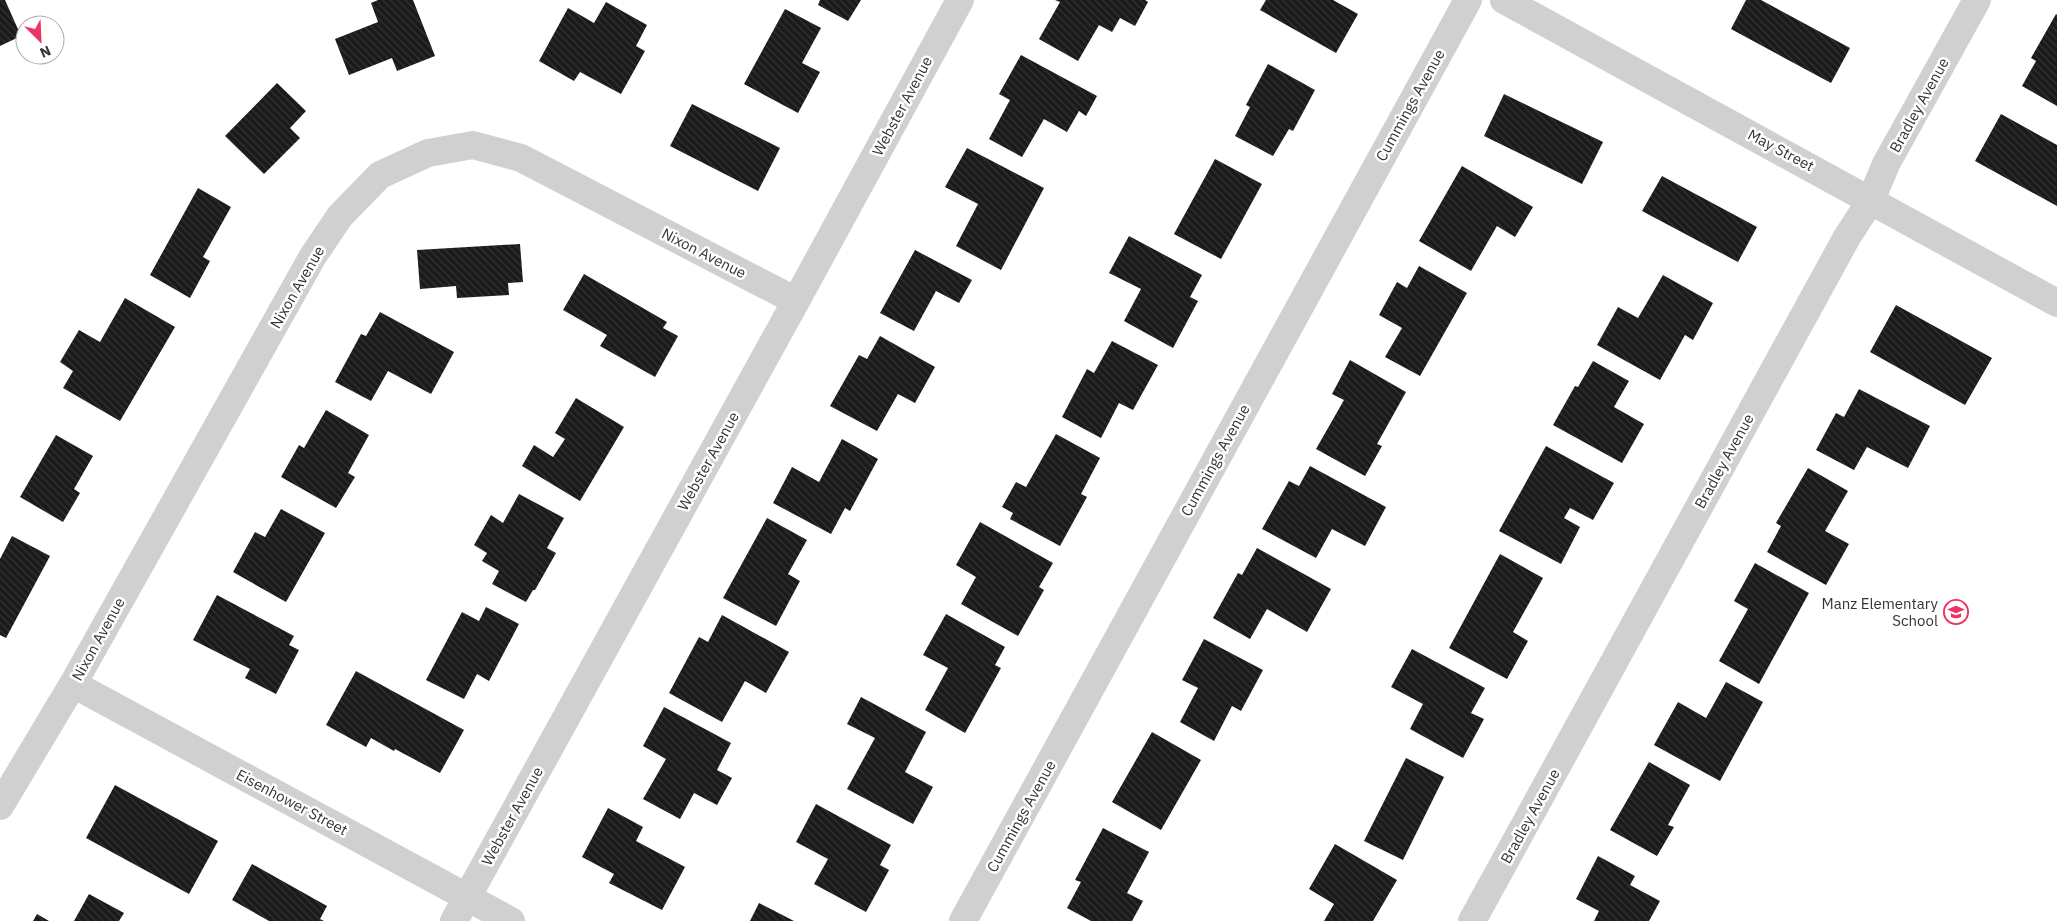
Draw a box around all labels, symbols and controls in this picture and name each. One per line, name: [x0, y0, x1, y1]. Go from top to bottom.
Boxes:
north arrow: [15, 15, 65, 65]
text: N: [37, 42, 54, 62]
street label: Cummings Avenue: [1371, 46, 1449, 164]
street label: Webster Avenue: [868, 53, 936, 159]
street label: Bradley Avenue: [1885, 54, 1953, 156]
street label: May Street: [1745, 125, 1817, 175]
street label: Nixon Avenue: [659, 224, 749, 282]
street label: Nixon Avenue: [266, 242, 328, 332]
street label: Cummings Avenue: [1176, 401, 1254, 519]
street label: Webster Avenue: [673, 408, 743, 514]
street label: Bradley Avenue: [1690, 410, 1758, 512]
street label: Nixon Avenue: [67, 594, 129, 684]
place label: Manz Elementary School: [1821, 594, 1939, 630]
school or university icon: Manz Elementary School: [1943, 599, 1969, 625]
street label: Cummings Avenue: [982, 757, 1060, 875]
street label: Webster Avenue: [477, 763, 547, 869]
street label: Eisenhower Street: [233, 765, 351, 839]
street label: Bradley Avenue: [1496, 765, 1564, 867]

